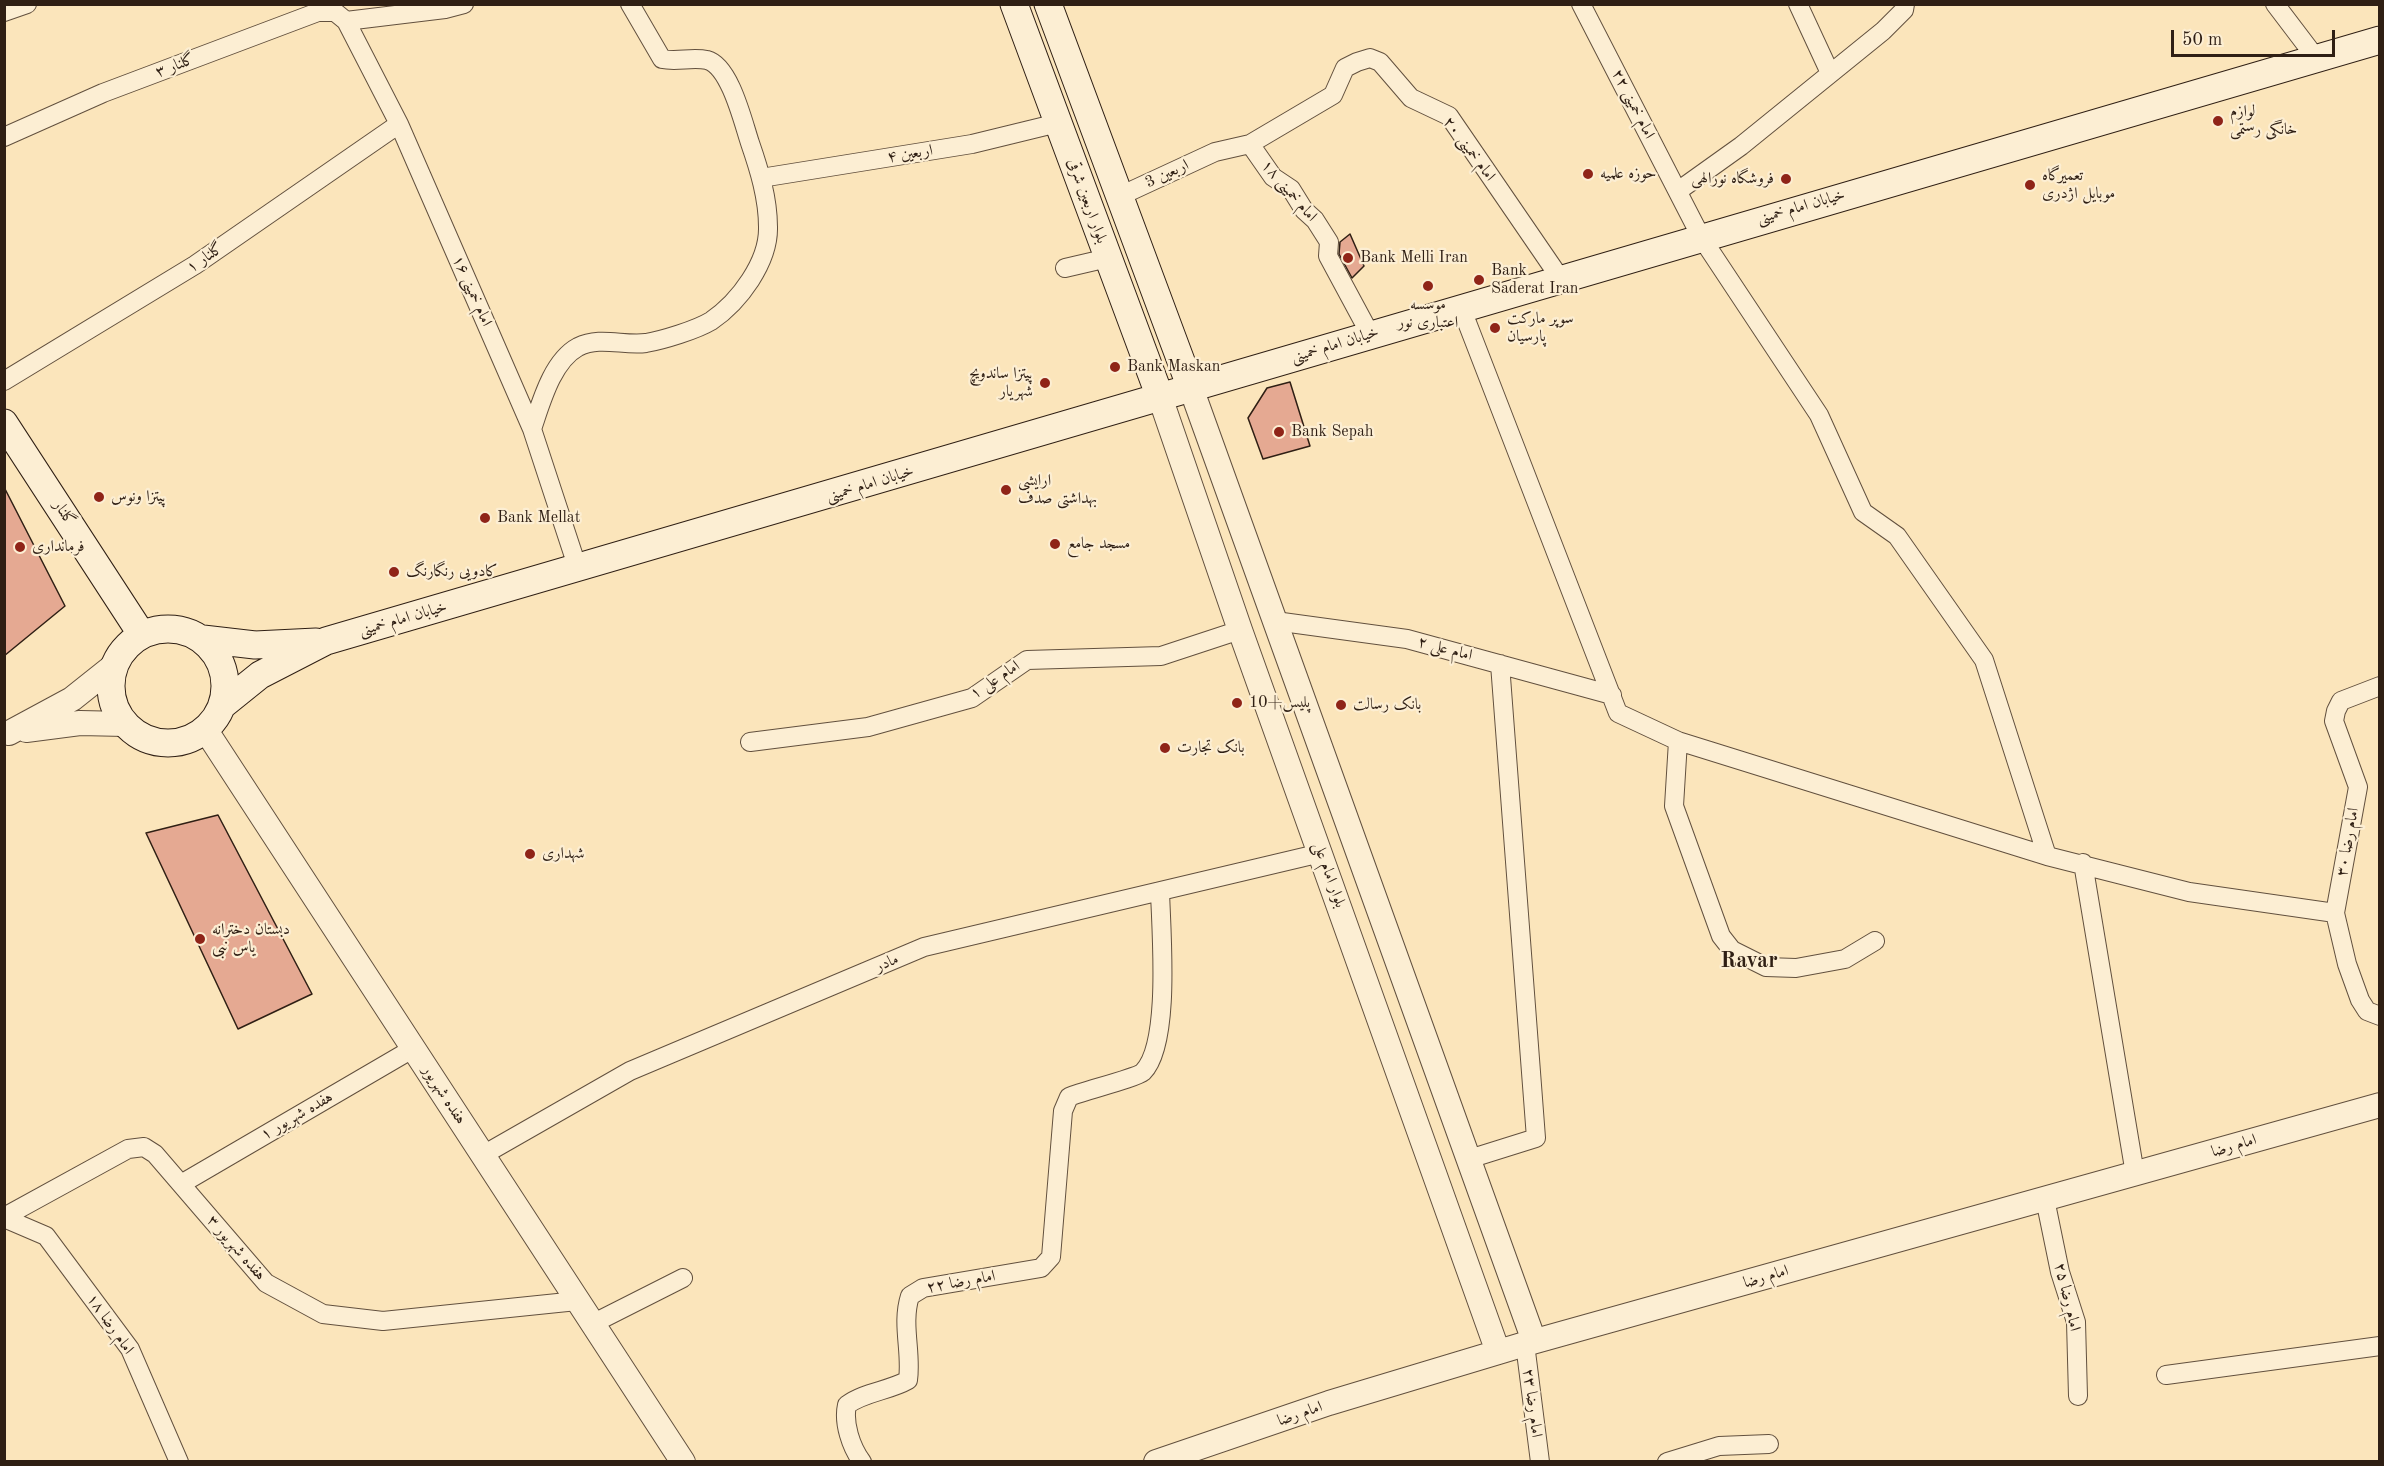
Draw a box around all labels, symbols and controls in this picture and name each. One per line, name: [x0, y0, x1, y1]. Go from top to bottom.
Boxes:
scale bar: [2174, 18, 2338, 56]
text: 50 m: [2182, 31, 2222, 49]
street label: گلنار ۳: [153, 50, 197, 82]
street label: امام خمینی ۲۲: [1607, 66, 1659, 142]
place label: لوازم خانگی رستمی: [2230, 102, 2297, 140]
street label: امام خمینی ۲۰: [1439, 113, 1499, 185]
marker: لوازم خانگی رستمی: [2211, 114, 2225, 128]
street label: اربعین ۴: [886, 141, 934, 167]
street label: بلوار اربعین شرقی: [1063, 156, 1111, 246]
street label: اربعین 3: [1142, 156, 1192, 192]
street label: امام خمینی ۱۸: [1257, 156, 1321, 226]
place label: حوزه علمیه: [1600, 164, 1656, 184]
place label: تعمیرگاه موبایل اژدری: [2042, 166, 2115, 204]
marker: حوزه علمیه: [1581, 167, 1595, 181]
place label: فروشگاه نورالهی: [1691, 169, 1774, 189]
marker: فروشگاه نورالهی: [1779, 172, 1793, 186]
marker: تعمیرگاه موبایل اژدری: [2023, 178, 2037, 192]
street label: خیابان امام خمینی: [1755, 185, 1847, 229]
street label: گلنار ۱: [183, 239, 227, 277]
place label: Bank Melli Iran: [1360, 248, 1468, 268]
marker: Bank Melli Iran: [1341, 251, 1355, 265]
street label: امام خمینی ۱۶: [448, 253, 496, 329]
place label: Bank Saderat Iran: [1491, 261, 1578, 299]
marker: Bank Saderat Iran: [1472, 273, 1486, 287]
marker: موسسه اعتباری نور: [1421, 279, 1435, 293]
place label: موسسه اعتباری نور: [1398, 295, 1458, 333]
place label: سوپر مارکت پارسیان: [1507, 309, 1574, 347]
marker: سوپر مارکت پارسیان: [1488, 321, 1502, 335]
street label: خیابان امام خمینی: [1289, 323, 1381, 367]
place label: Bank Maskan: [1127, 357, 1221, 377]
marker: Bank Maskan: [1108, 360, 1122, 374]
place label: پیتزا ساندویچ شهریار: [969, 364, 1033, 402]
marker: پیتزا ساندویچ شهریار: [1038, 376, 1052, 390]
place label: Bank Sepah: [1291, 422, 1374, 442]
marker: Bank Sepah: [1272, 425, 1286, 439]
street label: خیابان امام خمینی: [824, 462, 916, 506]
place label: ارایشی بهداشتی صدف: [1018, 471, 1097, 509]
marker: ارایشی بهداشتی صدف: [999, 483, 1013, 497]
place label: پیتزا ونوس: [111, 487, 166, 507]
marker: پیتزا ونوس: [92, 490, 106, 504]
street label: گلنار: [49, 497, 79, 529]
place label: Bank Mellat: [497, 508, 580, 528]
marker: Bank Mellat: [478, 511, 492, 525]
place label: مسجد جامع: [1067, 534, 1130, 554]
place label: فرمانداری: [32, 537, 85, 557]
marker: مسجد جامع: [1048, 537, 1062, 551]
marker: فرمانداری: [13, 540, 27, 554]
place label: کادویی رنگارنگ: [406, 562, 498, 582]
marker: کادویی رنگارنگ: [387, 565, 401, 579]
street label: خیابان امام خمینی: [357, 597, 449, 641]
street label: امام علی ۲: [1416, 633, 1474, 665]
street label: امام علی ۱: [966, 657, 1024, 703]
place label: پلیس+10: [1249, 693, 1310, 713]
place label: بانک رسالت: [1353, 695, 1421, 715]
marker: پلیس+10: [1230, 696, 1244, 710]
marker: بانک رسالت: [1334, 698, 1348, 712]
place label: بانک تجارت: [1177, 738, 1244, 758]
marker: بانک تجارت: [1158, 741, 1172, 755]
street label: امام رضا ۳۰: [2333, 806, 2363, 878]
street label: بلوار امام علی: [1308, 840, 1350, 910]
place label: شهداری: [542, 844, 584, 864]
marker: شهداری: [523, 847, 537, 861]
place label: دبستان دخترانه یاس نبی: [212, 920, 290, 958]
marker: دبستان دخترانه یاس نبی: [193, 932, 207, 946]
district label: Ravar: [1720, 948, 1778, 974]
street label: مادر: [872, 950, 902, 976]
street label: هفده شهریور: [418, 1062, 470, 1128]
street label: هفده شهریور ۱: [257, 1088, 337, 1144]
street label: امام رضا: [2209, 1130, 2259, 1162]
street label: هفده شهریور ۳: [202, 1211, 270, 1285]
street label: امام رضا: [1741, 1261, 1791, 1293]
street label: امام رضا ۲۵: [2050, 1261, 2084, 1333]
street label: امام رضا ۲۲: [925, 1267, 997, 1297]
street label: امام رضا ۱۸: [82, 1290, 138, 1358]
street label: امام رضا ۲۳: [1518, 1367, 1546, 1439]
street label: امام رضا: [1275, 1397, 1325, 1431]

